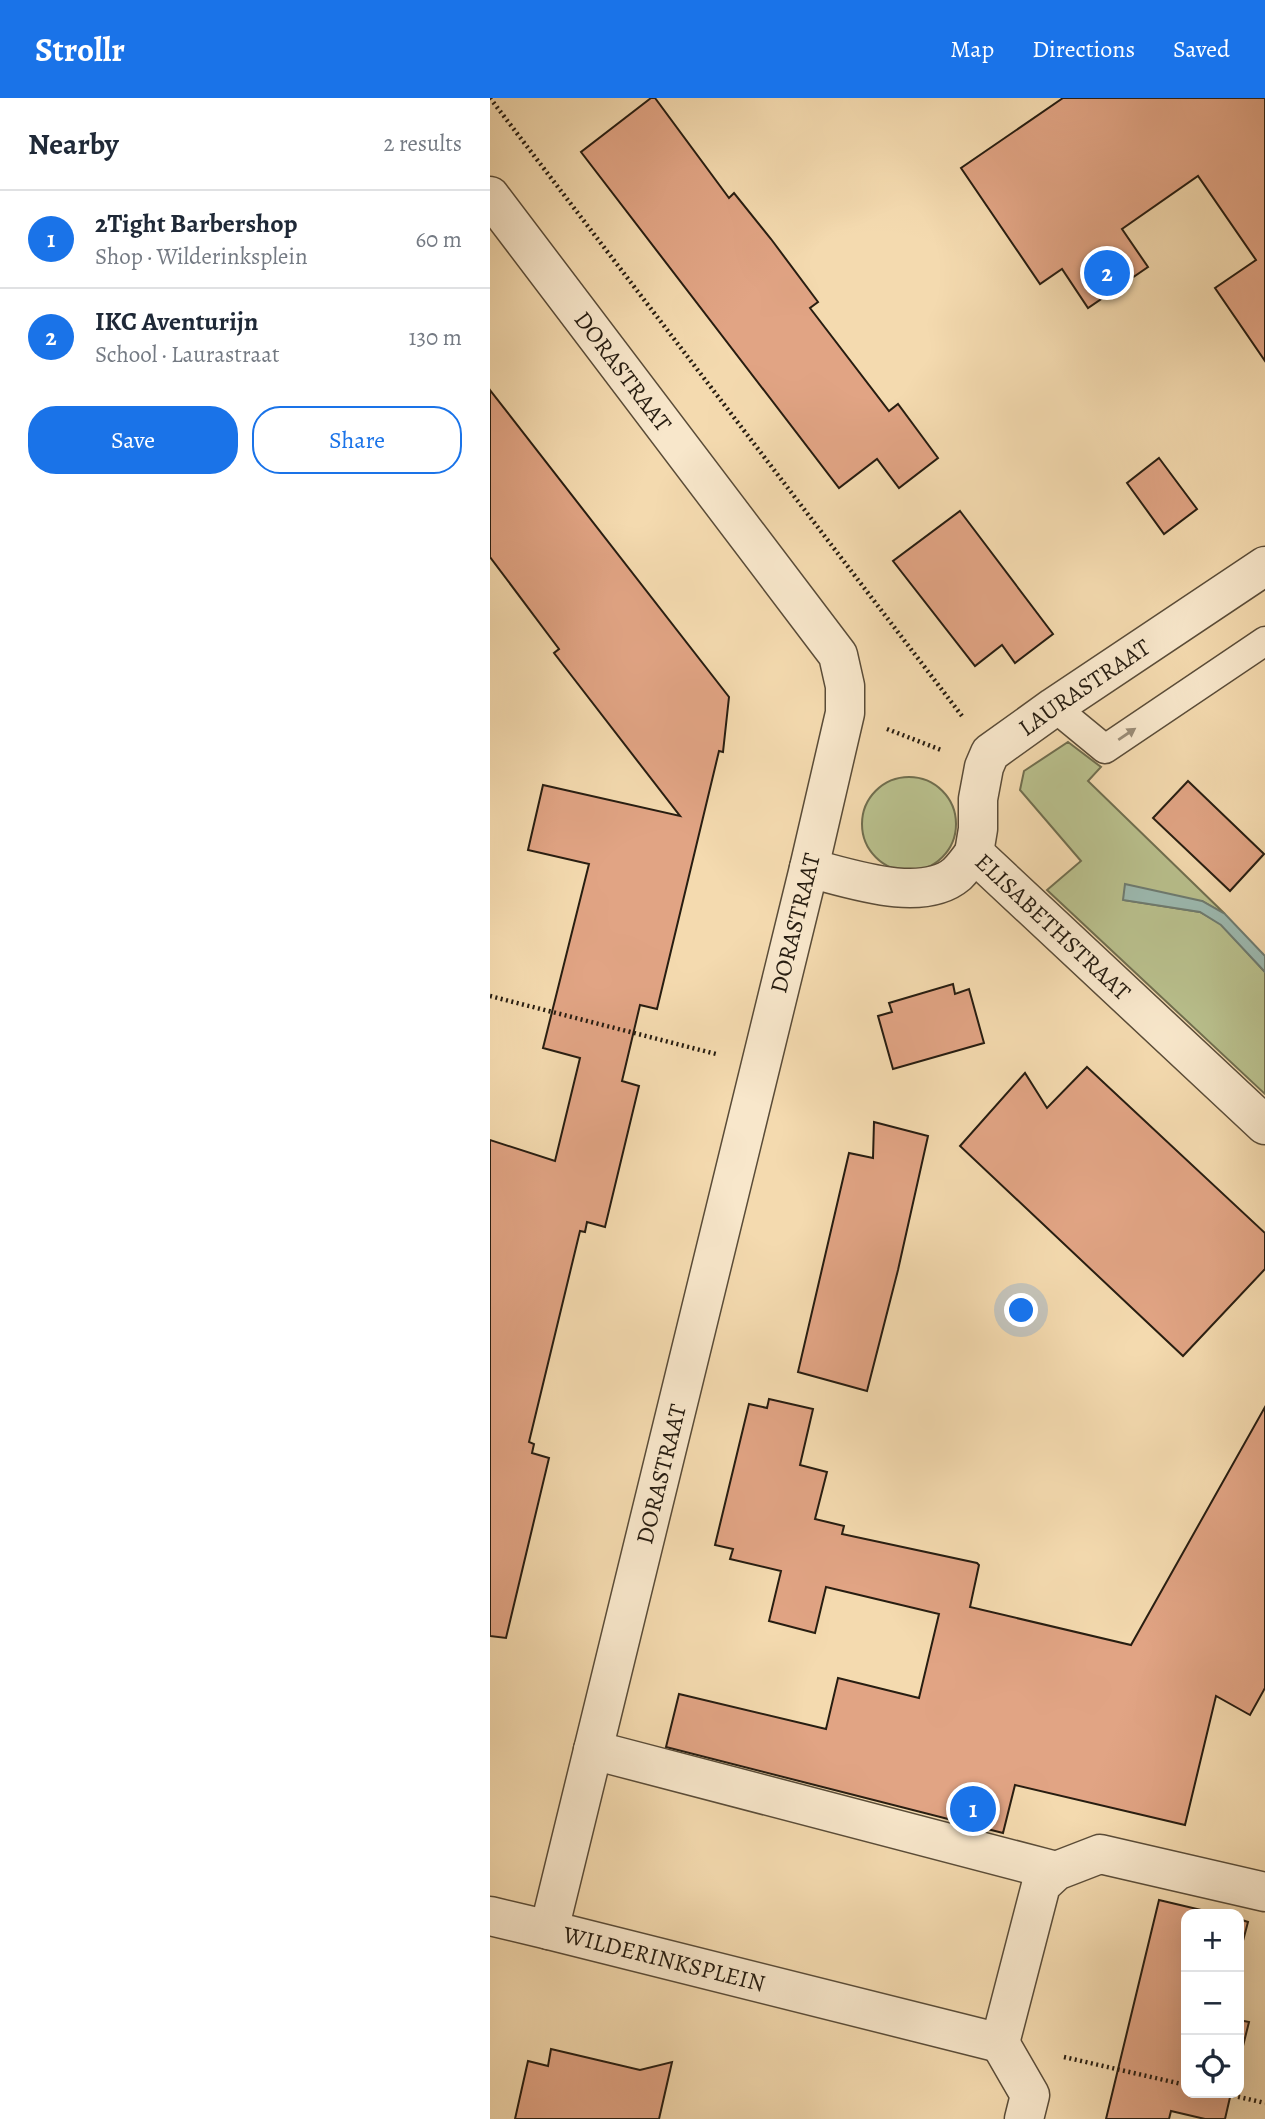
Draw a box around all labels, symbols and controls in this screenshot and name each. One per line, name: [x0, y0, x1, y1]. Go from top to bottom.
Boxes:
text: Strollr: [35, 27, 125, 72]
text: Map: [950, 33, 994, 65]
text: Directions: [1032, 33, 1135, 65]
text: Saved: [1173, 33, 1230, 65]
text: Nearby: [28, 124, 119, 164]
text: 2 results: [384, 128, 462, 159]
text: 2Tight Barbershop: [95, 206, 298, 241]
text: 1: [47, 224, 55, 255]
text: 60 m: [415, 224, 462, 255]
text: Shop · Wilderinksplein: [95, 241, 308, 272]
pin: 2: [1084, 247, 1130, 299]
text: IKC Aventurijn: [95, 304, 258, 339]
street label: DORASTRAAT: [567, 305, 679, 438]
text: 2: [45, 322, 57, 353]
text: 130 m: [409, 322, 462, 353]
text: School · Laurastraat: [95, 339, 280, 370]
button: Save: [28, 406, 238, 474]
button: Share: [252, 406, 462, 474]
street label: LAURASTRAAT: [1012, 631, 1156, 744]
one-way arrow: [1118, 727, 1136, 741]
street label: ELISABETHSTRAAT: [968, 846, 1138, 1007]
street label: DORASTRAAT: [762, 850, 828, 996]
your location: [1004, 1293, 1038, 1327]
street label: DORASTRAAT: [628, 1401, 694, 1547]
pin: 1: [950, 1783, 996, 1835]
map controls: [1181, 1909, 1244, 2098]
button: +: [1181, 1909, 1244, 1972]
street label: WILDERINKSPLEIN: [559, 1918, 769, 2000]
button: −: [1181, 1972, 1244, 2035]
button: locate: [1181, 2035, 1244, 2098]

